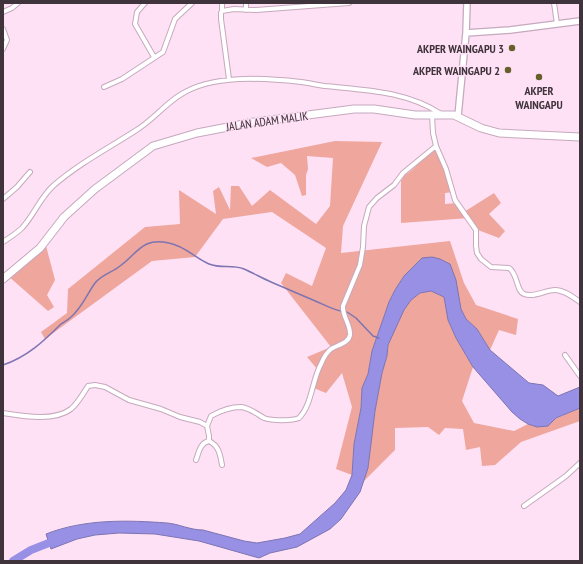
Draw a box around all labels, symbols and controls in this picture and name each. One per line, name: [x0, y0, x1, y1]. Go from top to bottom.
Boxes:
place label: AKPER WAINGAPU 3: [416, 41, 504, 56]
marker: AKPER WAINGAPU 3: [507, 43, 517, 53]
place label: AKPER WAINGAPU 2: [412, 63, 500, 78]
marker: AKPER WAINGAPU 2: [503, 65, 513, 75]
marker: AKPER WAINGAPU: [534, 72, 544, 82]
place label: AKPER WAINGAPU: [514, 83, 563, 112]
street label: JALAN ADAM MALIK: [224, 108, 309, 134]

